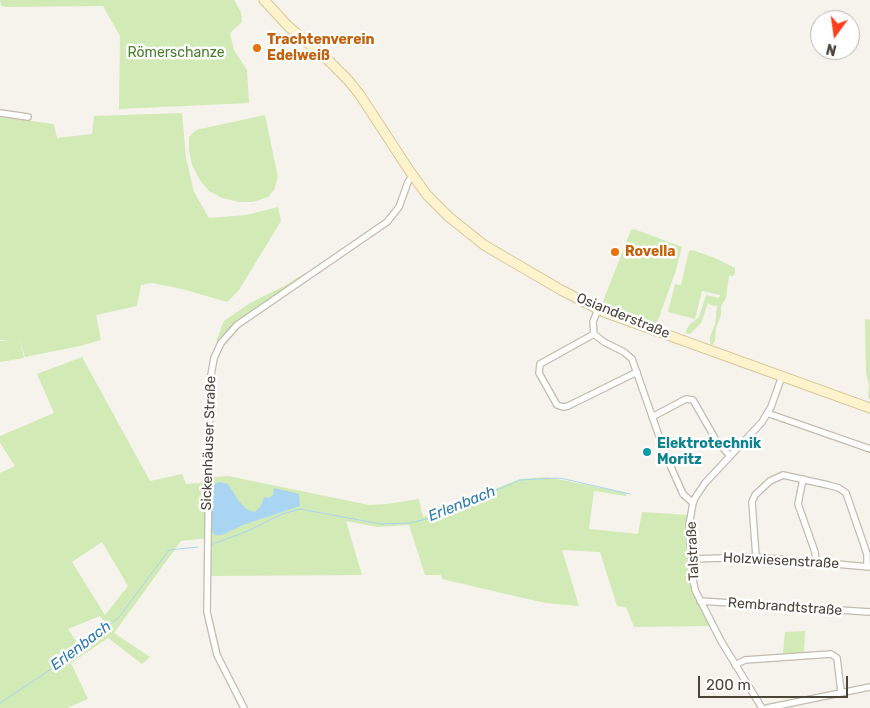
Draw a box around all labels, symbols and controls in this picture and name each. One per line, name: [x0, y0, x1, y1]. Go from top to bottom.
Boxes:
north arrow: [810, 10, 860, 60]
place label: Trachtenverein Edelweiß: [267, 32, 374, 64]
text: N: [825, 40, 838, 59]
marker: Trachtenverein Edelweiß: [251, 42, 263, 54]
park label: Römerschanze: [127, 45, 225, 61]
place label: Rovella: [625, 244, 675, 260]
marker: Rovella: [609, 246, 621, 258]
street label: Osianderstraße: [574, 290, 672, 342]
street label: Sickenhäuser Straße: [198, 375, 220, 511]
place label: Elektrotechnik Moritz: [657, 436, 761, 468]
marker: Elektrotechnik Moritz: [641, 446, 653, 458]
water label: Erlenbach: [426, 482, 498, 526]
street label: Talstraße: [683, 521, 703, 581]
street label: Holzwiesenstraße: [723, 550, 839, 572]
street label: Rembrandtstraße: [727, 595, 843, 619]
water label: Erlenbach: [47, 617, 115, 675]
scale bar: [700, 666, 850, 698]
text: 200 m: [706, 676, 751, 694]

